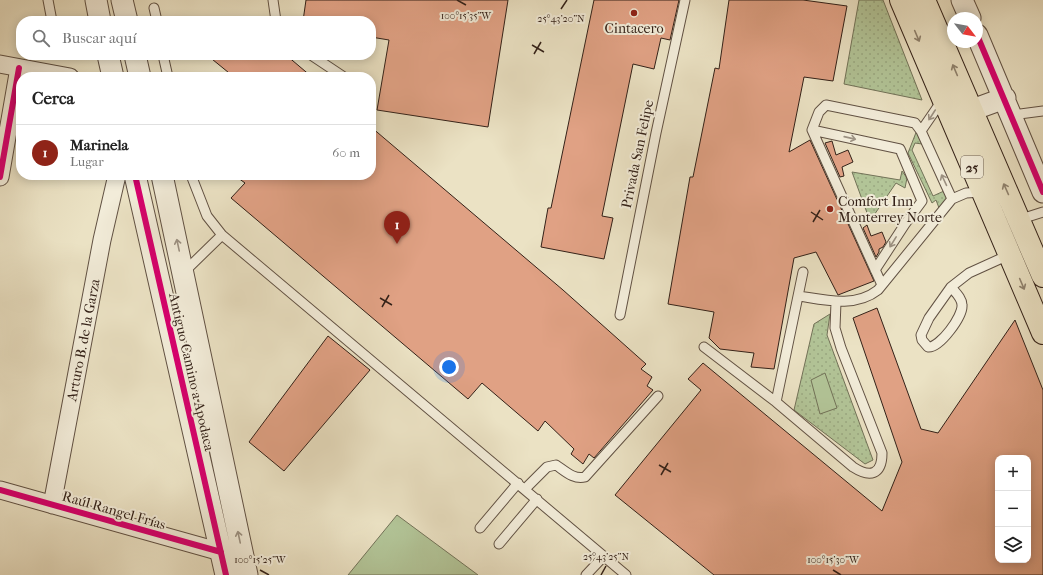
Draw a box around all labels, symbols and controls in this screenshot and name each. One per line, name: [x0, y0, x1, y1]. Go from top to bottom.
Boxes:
marker: Cintacero: [629, 8, 639, 18]
text: 100°15'35"W: [441, 10, 492, 22]
north arrow: [947, 12, 983, 48]
text: 25°43'20"N: [537, 13, 585, 25]
search box: [16, 16, 376, 60]
place label: Cintacero: [604, 20, 664, 37]
icon: search: [30, 27, 52, 49]
text: Buscar aquí: [62, 29, 137, 47]
one-way arrow: [913, 29, 921, 41]
one-way arrow: [950, 64, 958, 76]
text: Cerca: [32, 88, 74, 108]
street label: Privada San Felipe: [618, 98, 657, 210]
one-way arrow: [928, 109, 936, 121]
one-way arrow: [843, 135, 856, 143]
text: Marinela: [70, 136, 129, 154]
text: 1: [43, 145, 47, 160]
text: 60 m: [332, 145, 360, 160]
text: Lugar: [70, 154, 104, 169]
road number: 25: [961, 156, 983, 178]
one-way arrow: [940, 175, 947, 187]
one-way arrow: [1002, 183, 1010, 195]
place label: Comfort Inn Monterrey Norte: [838, 193, 942, 226]
marker: Comfort Inn Monterrey Norte: [825, 204, 835, 214]
pin: 1: [384, 211, 410, 244]
one-way arrow: [888, 236, 896, 248]
one-way arrow: [173, 239, 181, 252]
street label: Arturo B. de la Garza: [63, 277, 104, 404]
one-way arrow: [1019, 278, 1026, 290]
street label: Antiguo Camino a Apodaca: [165, 290, 218, 453]
your location: [439, 357, 459, 377]
map controls: [995, 455, 1031, 563]
button: +: [995, 455, 1031, 491]
street label: Raúl Rangel Frías: [60, 488, 168, 533]
button: −: [995, 491, 1031, 527]
button: layers: [995, 527, 1031, 563]
one-way arrow: [234, 531, 242, 544]
text: 25°43'25"N: [583, 551, 630, 563]
text: 100°15'25"W: [234, 554, 287, 566]
text: 100°15'30"W: [807, 554, 860, 566]

